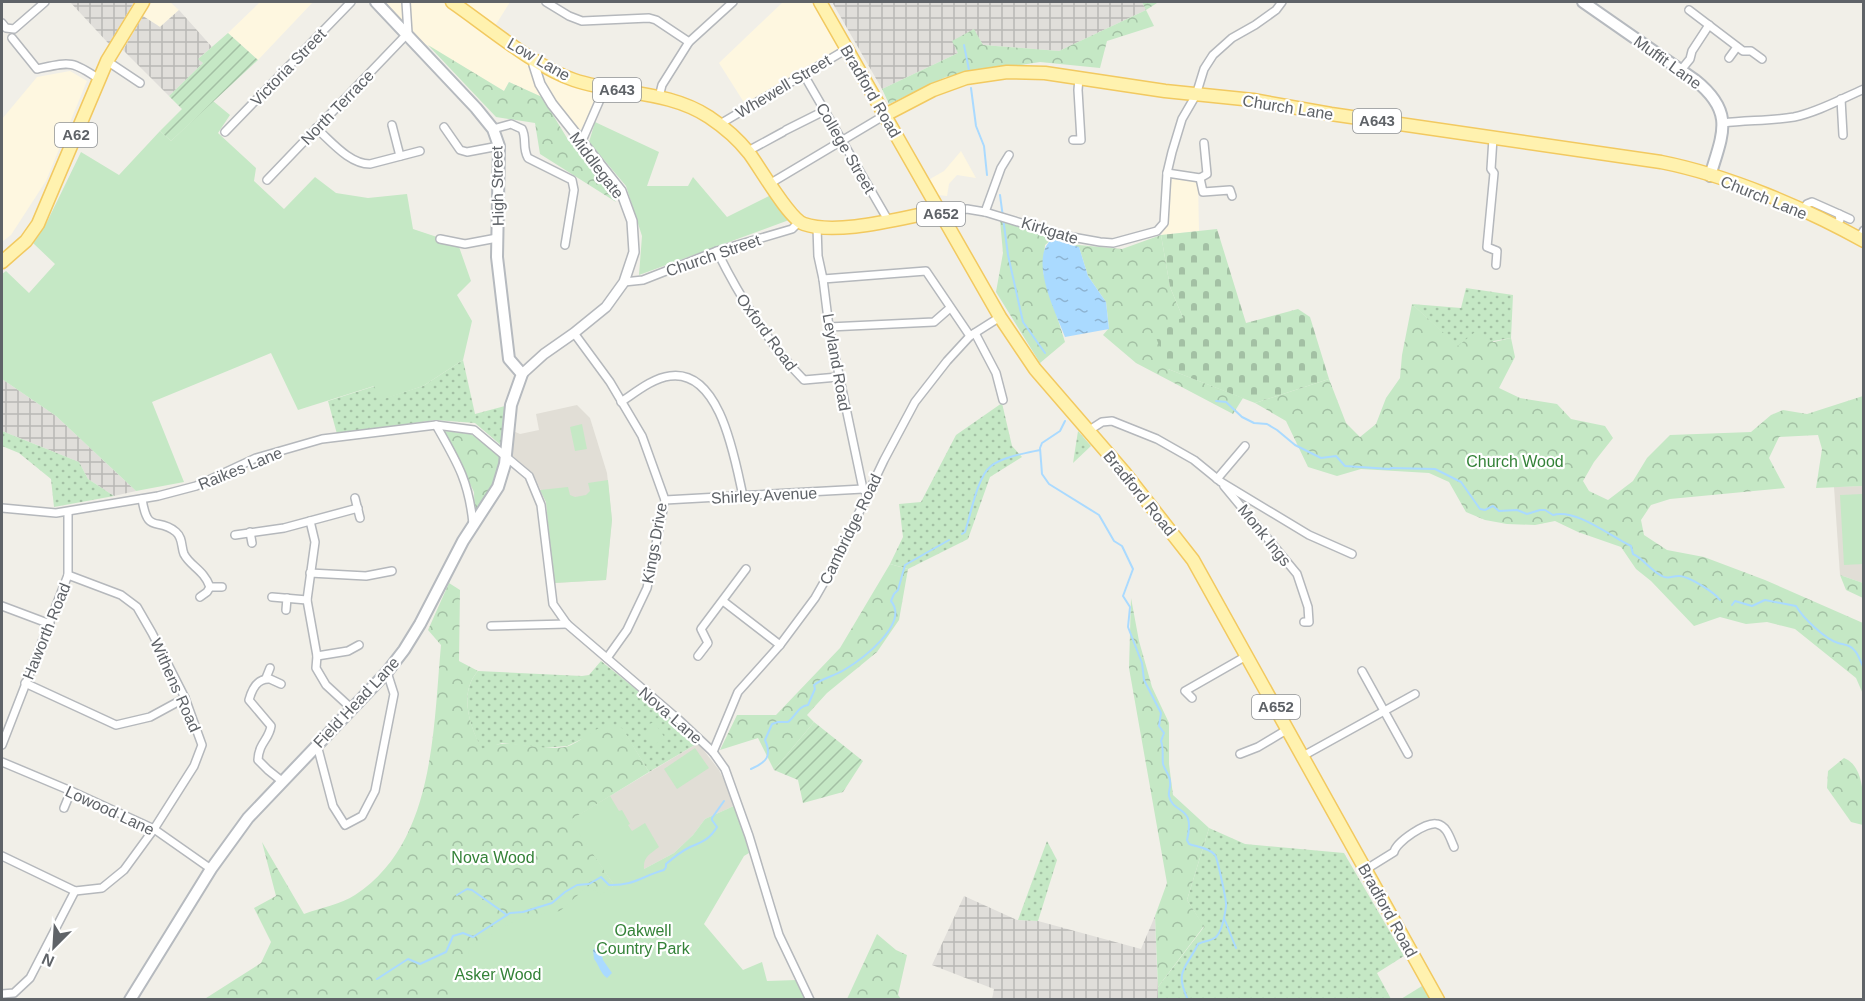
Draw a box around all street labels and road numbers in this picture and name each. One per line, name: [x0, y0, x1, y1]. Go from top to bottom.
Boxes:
street label: Victoria Street: [247, 25, 330, 109]
street label: Muffit Lane: [1631, 32, 1705, 93]
street label: Low Lane: [504, 35, 573, 84]
street label: Bradford Road: [837, 42, 904, 141]
street label: Whewell Street: [733, 51, 834, 121]
street label: North Terrace: [298, 67, 377, 148]
road number: A643: [593, 78, 641, 102]
street label: Church Lane: [1241, 92, 1335, 123]
street label: College Street: [813, 100, 879, 197]
road number: A643: [1353, 109, 1401, 133]
road number: A62: [55, 123, 97, 147]
street label: Middlegate: [566, 129, 627, 202]
street label: High Street: [488, 145, 507, 226]
street label: Church Lane: [1718, 172, 1810, 223]
road number: A652: [917, 202, 965, 226]
street label: Kirkgate: [1019, 214, 1080, 247]
street label: Church Street: [664, 231, 763, 280]
street label: Oxford Road: [733, 291, 800, 374]
street label: Leyland Road: [820, 312, 853, 412]
street label: Raikes Lane: [196, 444, 285, 493]
street label: Bradford Road: [1100, 448, 1179, 539]
street label: Cambridge Road: [816, 471, 885, 587]
street label: Shirley Avenue: [710, 484, 818, 507]
street label: Kings Drive: [639, 501, 670, 585]
street label: Monk Ings: [1235, 501, 1294, 569]
street label: Haworth Road: [19, 581, 74, 682]
street label: Withens Road: [147, 636, 204, 735]
street label: Field Head Lane: [310, 654, 403, 751]
street label: Nova Lane: [636, 684, 706, 747]
road number: A652: [1252, 695, 1300, 719]
street label: Lowood Lane: [63, 782, 157, 839]
street label: Bradford Road: [1355, 861, 1420, 960]

